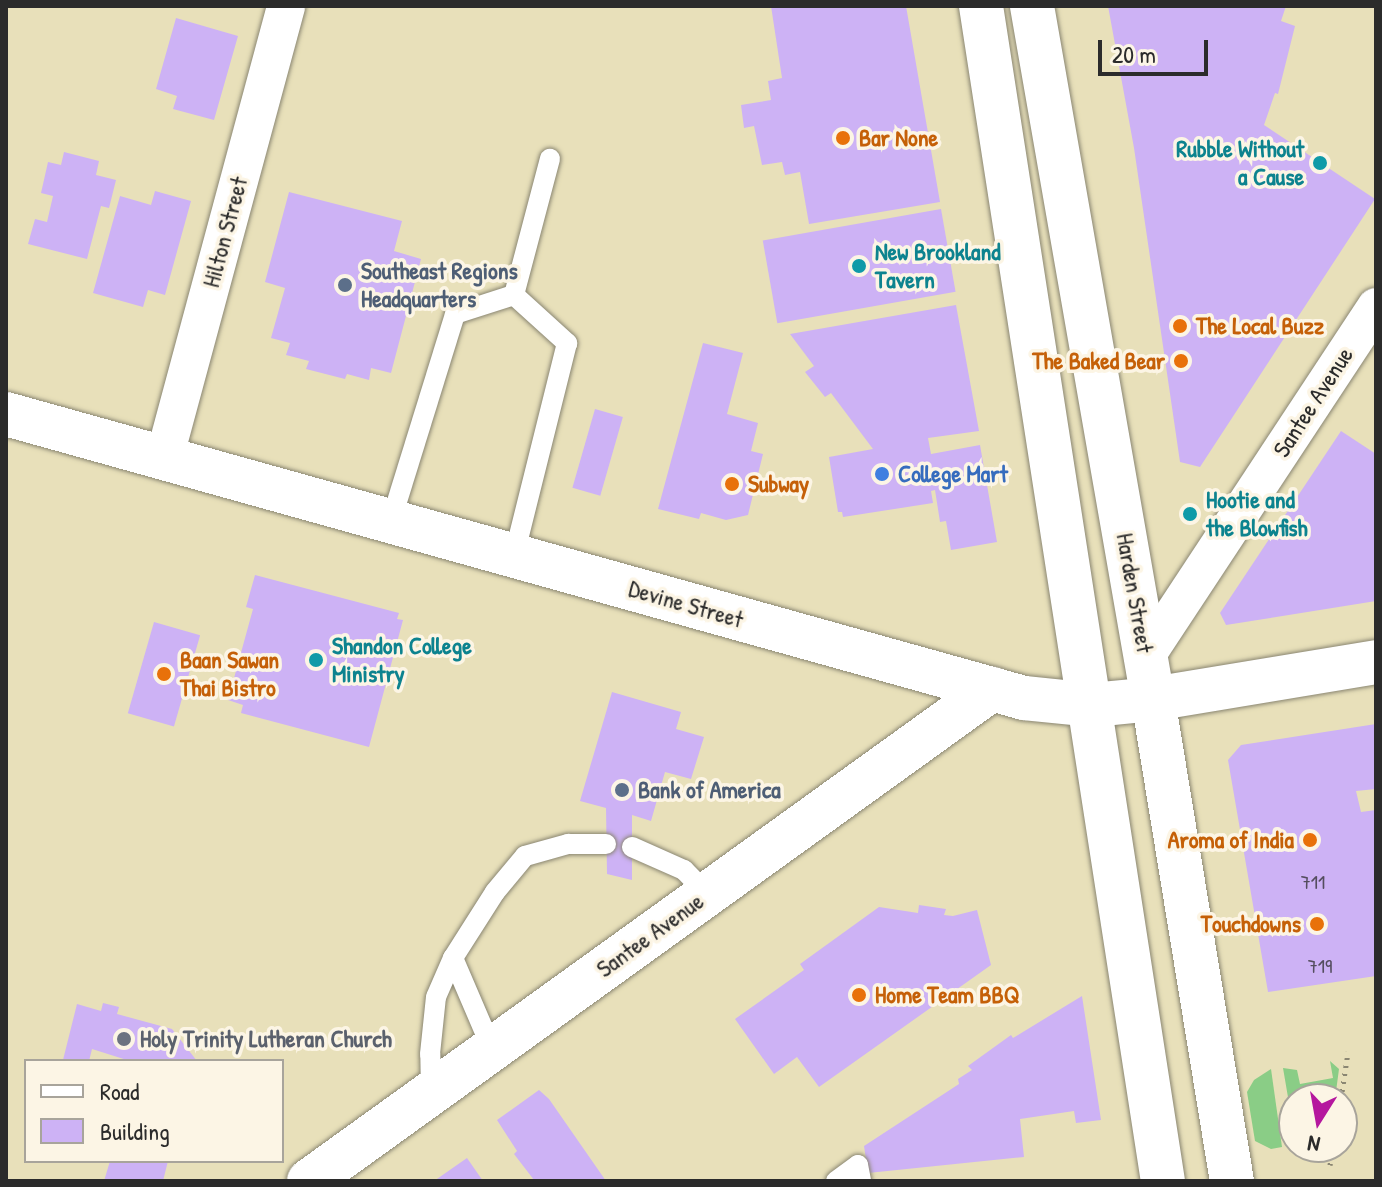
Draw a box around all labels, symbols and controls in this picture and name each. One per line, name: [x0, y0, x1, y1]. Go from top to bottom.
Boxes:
scale bar: [1102, 24, 1212, 74]
text: 20 m: [1112, 38, 1156, 70]
place label: Bar None: [859, 124, 938, 152]
marker: Bar None: [834, 129, 852, 147]
place label: Rubble Without a Cause: [1176, 135, 1304, 191]
marker: Rubble Without a Cause: [1311, 154, 1329, 172]
street label: Hilton Street: [196, 174, 254, 290]
place label: New Brookland Tavern: [875, 238, 1001, 294]
place label: Southeast Regions Headquarters: [361, 257, 518, 313]
marker: New Brookland Tavern: [850, 257, 868, 275]
marker: Southeast Regions Headquarters: [336, 276, 354, 294]
place label: The Local Buzz: [1196, 312, 1324, 340]
marker: The Local Buzz: [1171, 317, 1189, 335]
street label: Santee Avenue: [1267, 342, 1359, 462]
place label: The Baked Bear: [1032, 347, 1165, 375]
marker: The Baked Bear: [1172, 352, 1190, 370]
place label: College Mart: [898, 460, 1008, 488]
marker: College Mart: [873, 465, 891, 483]
place label: Subway: [748, 470, 809, 498]
marker: Subway: [723, 475, 741, 493]
place label: Hootie and the Blowfish: [1206, 486, 1308, 542]
marker: Hootie and the Blowfish: [1181, 505, 1199, 523]
street label: Harden Street: [1110, 531, 1160, 655]
street label: Devine Street: [625, 574, 747, 634]
place label: Shandon College Ministry: [332, 632, 472, 688]
place label: Baan Sawan Thai Bistro: [180, 646, 279, 702]
marker: Shandon College Ministry: [307, 651, 325, 669]
marker: Baan Sawan Thai Bistro: [155, 665, 173, 683]
place label: Bank of America: [638, 776, 781, 804]
marker: Bank of America: [613, 781, 631, 799]
place label: Aroma of India: [1168, 826, 1294, 854]
marker: Aroma of India: [1301, 831, 1319, 849]
house number: 711: [1301, 869, 1325, 893]
street label: Santee Avenue: [591, 887, 709, 983]
place label: Touchdowns: [1201, 910, 1301, 938]
marker: Touchdowns: [1308, 915, 1326, 933]
house number: 719: [1308, 953, 1332, 977]
place label: Home Team BBQ: [875, 981, 1019, 1009]
marker: Home Team BBQ: [850, 986, 868, 1004]
place label: Holy Trinity Lutheran Church: [140, 1025, 392, 1053]
marker: Holy Trinity Lutheran Church: [115, 1030, 133, 1048]
legend: [24, 1059, 284, 1163]
text: Road: [100, 1075, 139, 1107]
north arrow: [1278, 1083, 1358, 1163]
text: Building: [100, 1115, 170, 1147]
text: N: [1305, 1129, 1322, 1160]

